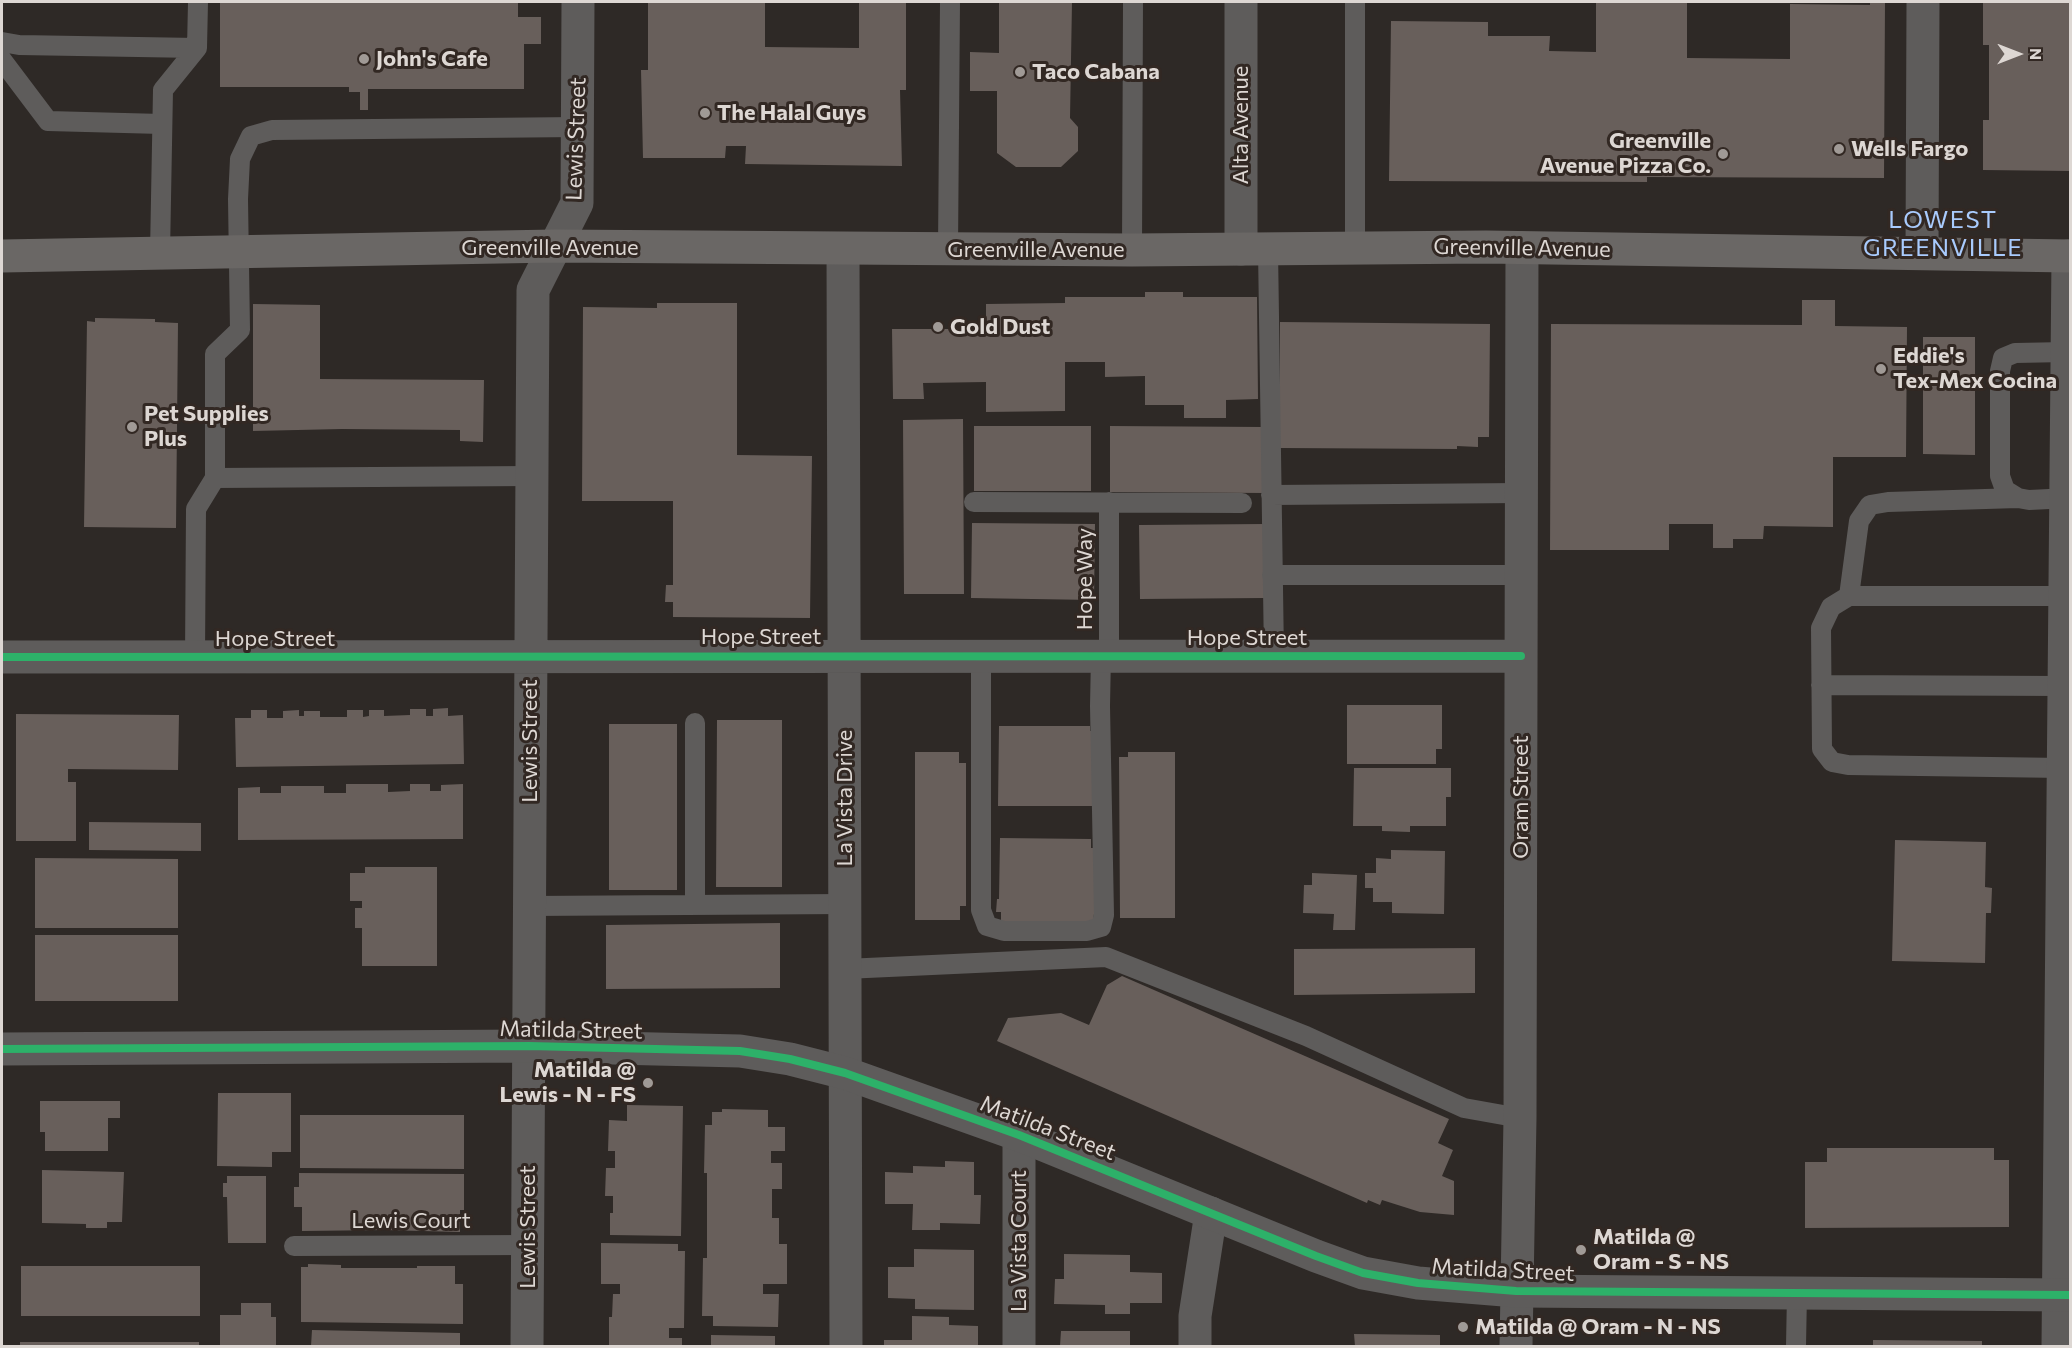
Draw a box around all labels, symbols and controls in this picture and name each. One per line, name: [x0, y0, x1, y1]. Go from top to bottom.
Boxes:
north arrow: [1988, 24, 2048, 84]
place label: John's Cafe: [376, 46, 488, 72]
text: N: [2027, 48, 2046, 60]
marker: John's Cafe: [357, 52, 371, 66]
place label: Taco Cabana: [1032, 59, 1160, 85]
marker: Taco Cabana: [1013, 65, 1027, 79]
street label: Alta Avenue: [1228, 66, 1254, 184]
street label: Lewis Street: [561, 77, 591, 201]
place label: The Halal Guys: [717, 100, 866, 126]
marker: The Halal Guys: [698, 106, 712, 120]
place label: Greenville Avenue Pizza Co.: [1540, 128, 1711, 180]
place label: Wells Fargo: [1851, 136, 1968, 162]
marker: Wells Fargo: [1832, 142, 1846, 156]
marker: Greenville Avenue Pizza Co.: [1716, 147, 1730, 161]
district label: LOWEST GREENVILLE: [1863, 206, 2023, 262]
street label: Greenville Avenue: [1433, 233, 1611, 263]
street label: Greenville Avenue: [461, 235, 639, 261]
street label: Greenville Avenue: [947, 237, 1125, 263]
place label: Gold Dust: [950, 314, 1050, 340]
marker: Gold Dust: [931, 320, 945, 334]
place label: Eddie's Tex-Mex Cocina: [1893, 343, 2057, 394]
marker: Eddie's Tex-Mex Cocina: [1874, 362, 1888, 376]
place label: Pet Supplies Plus: [144, 401, 269, 452]
marker: Pet Supplies Plus: [125, 420, 139, 434]
street label: Hope Way: [1072, 528, 1098, 630]
street label: Hope Street: [701, 624, 821, 650]
street label: Hope Street: [1187, 625, 1307, 651]
street label: Hope Street: [215, 626, 335, 652]
street label: Lewis Street: [517, 679, 543, 803]
street label: La Vista Drive: [832, 730, 858, 866]
street label: Oram Street: [1508, 735, 1534, 859]
street label: Matilda Street: [499, 1016, 643, 1044]
place label: Matilda @ Lewis - N - FS: [499, 1057, 636, 1108]
marker: Matilda @ Lewis - N - FS: [641, 1076, 655, 1090]
street label: Matilda Street: [976, 1090, 1120, 1166]
street label: Lewis Street: [515, 1165, 541, 1289]
street label: La Vista Court: [1006, 1170, 1032, 1312]
street label: Lewis Court: [351, 1208, 471, 1234]
place label: Matilda @ Oram - S - NS: [1593, 1224, 1729, 1276]
marker: Matilda @ Oram - S - NS: [1574, 1243, 1588, 1257]
street label: Matilda Street: [1431, 1253, 1575, 1287]
place label: Matilda @ Oram - N - NS: [1475, 1314, 1721, 1340]
marker: Matilda @ Oram - N - NS: [1456, 1320, 1470, 1334]

